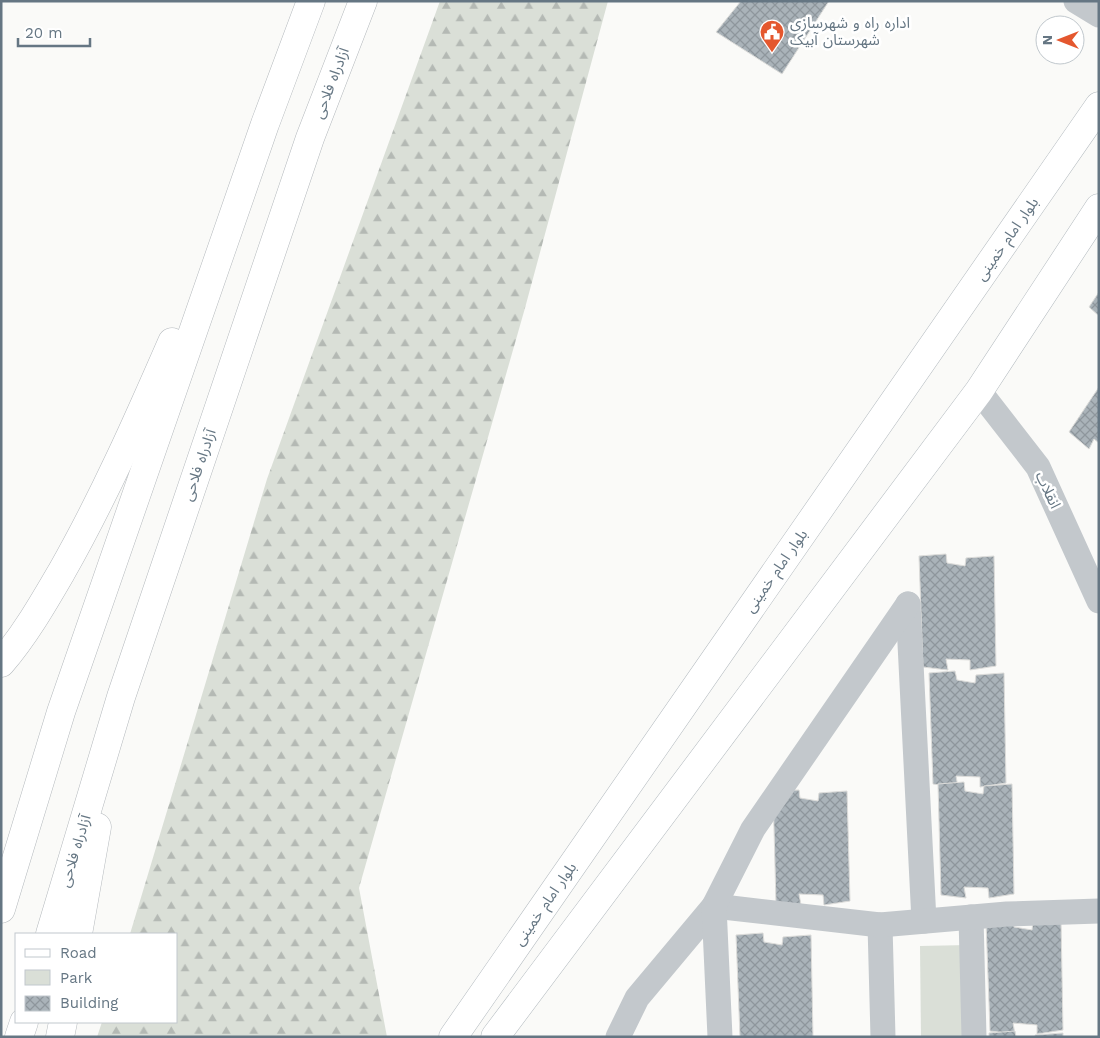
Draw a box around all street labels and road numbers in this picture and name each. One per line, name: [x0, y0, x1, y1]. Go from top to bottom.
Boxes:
street label: آزادراه فلاحی: [309, 44, 353, 121]
street label: بلوار امام خمینی: [972, 194, 1044, 285]
street label: آزادراه فلاحی: [178, 426, 220, 503]
street label: انقلاب: [1032, 469, 1064, 511]
street label: بلوار امام خمینی: [741, 526, 813, 617]
street label: آزادراه فلاحی: [55, 812, 95, 889]
street label: بلوار امام خمینی: [510, 859, 582, 950]

